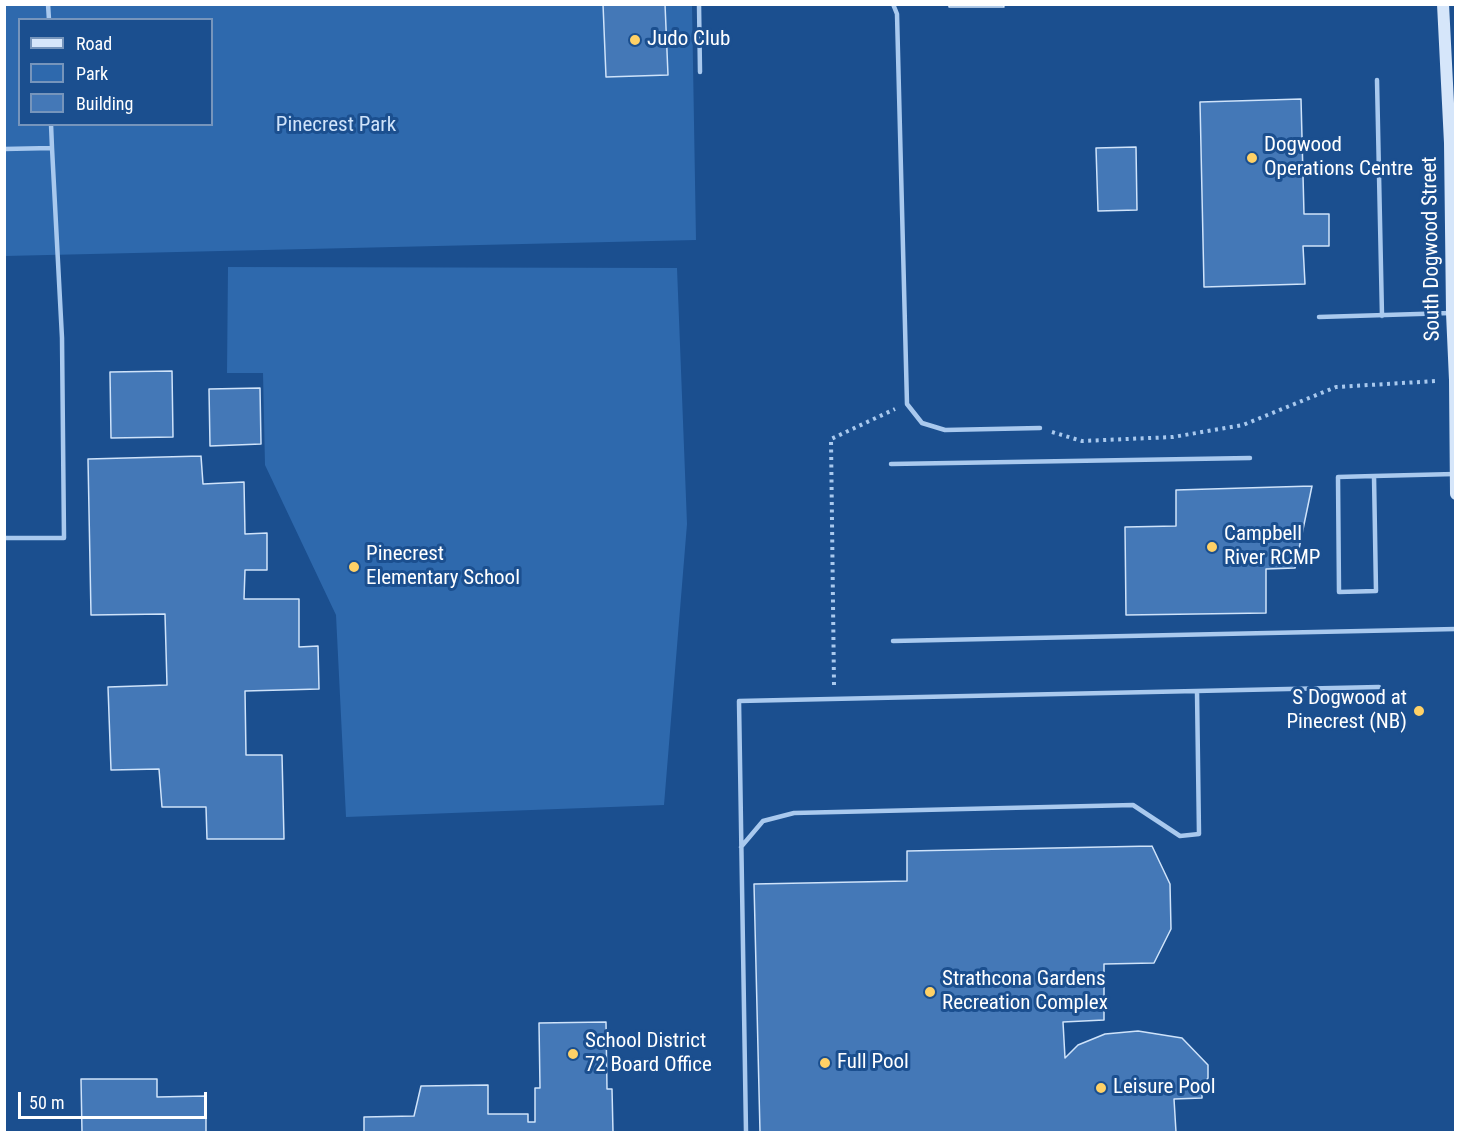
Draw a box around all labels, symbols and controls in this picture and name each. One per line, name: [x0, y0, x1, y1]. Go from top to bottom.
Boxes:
legend: [18, 18, 213, 126]
place label: Judo Club: [647, 27, 730, 53]
text: Road: [76, 33, 112, 54]
marker: Judo Club: [628, 33, 642, 47]
text: Park: [76, 63, 108, 84]
text: Building: [76, 93, 133, 114]
park label: Pinecrest Park: [276, 113, 396, 139]
place label: Dogwood Operations Centre: [1264, 133, 1413, 183]
marker: Dogwood Operations Centre: [1245, 151, 1259, 165]
street label: South Dogwood Street: [1418, 156, 1446, 342]
place label: Campbell River RCMP: [1224, 522, 1320, 572]
marker: Campbell River RCMP: [1205, 540, 1219, 554]
place label: Pinecrest Elementary School: [366, 542, 520, 592]
marker: Pinecrest Elementary School: [347, 560, 361, 574]
place label: S Dogwood at Pinecrest (NB): [1286, 686, 1407, 736]
marker: S Dogwood at Pinecrest (NB): [1412, 704, 1426, 718]
place label: Strathcona Gardens Recreation Complex: [942, 967, 1108, 1017]
marker: Strathcona Gardens Recreation Complex: [923, 985, 937, 999]
place label: School District 72 Board Office: [585, 1029, 712, 1079]
marker: School District 72 Board Office: [566, 1047, 580, 1061]
place label: Full Pool: [837, 1050, 909, 1076]
marker: Full Pool: [818, 1056, 832, 1070]
place label: Leisure Pool: [1113, 1075, 1216, 1101]
scale bar: [21, 1080, 210, 1118]
marker: Leisure Pool: [1094, 1081, 1108, 1095]
text: 50 m: [29, 1092, 64, 1113]

